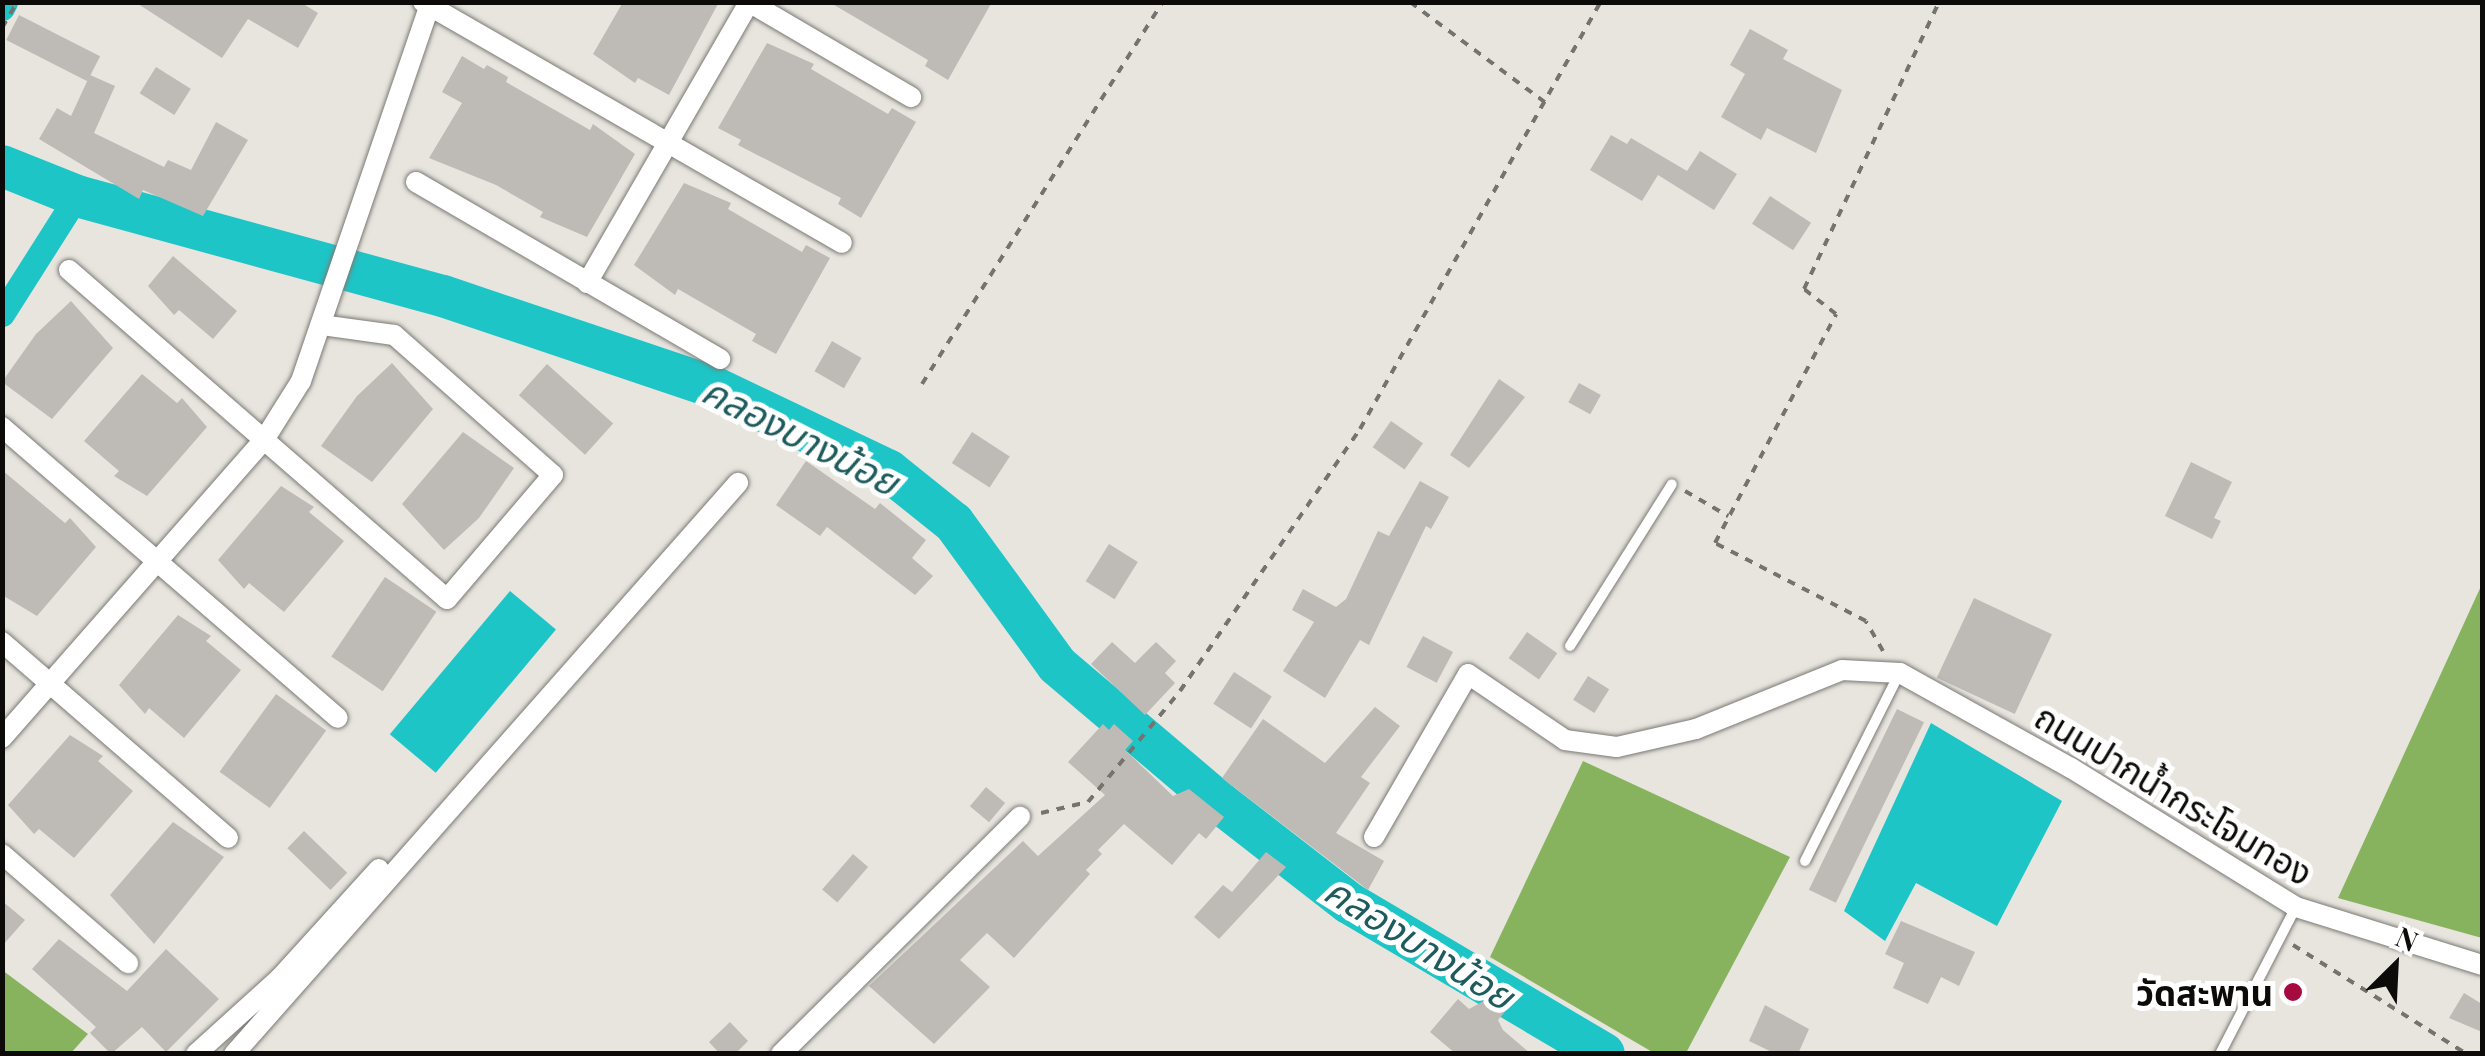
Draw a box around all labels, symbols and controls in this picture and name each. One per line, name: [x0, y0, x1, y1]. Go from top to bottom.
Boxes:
water label: คลองบางน้อย: [695, 366, 907, 504]
street label: ถนนปากน้ำกระโจมทอง: [2028, 695, 2320, 893]
water label: คลองบางน้อย: [1317, 866, 1523, 1018]
north arrow: [2345, 916, 2445, 1016]
text: N: [2391, 917, 2424, 959]
place label: วัดสะพาน: [2136, 971, 2273, 1013]
marker: วัดสะพาน: [2282, 981, 2304, 1003]

